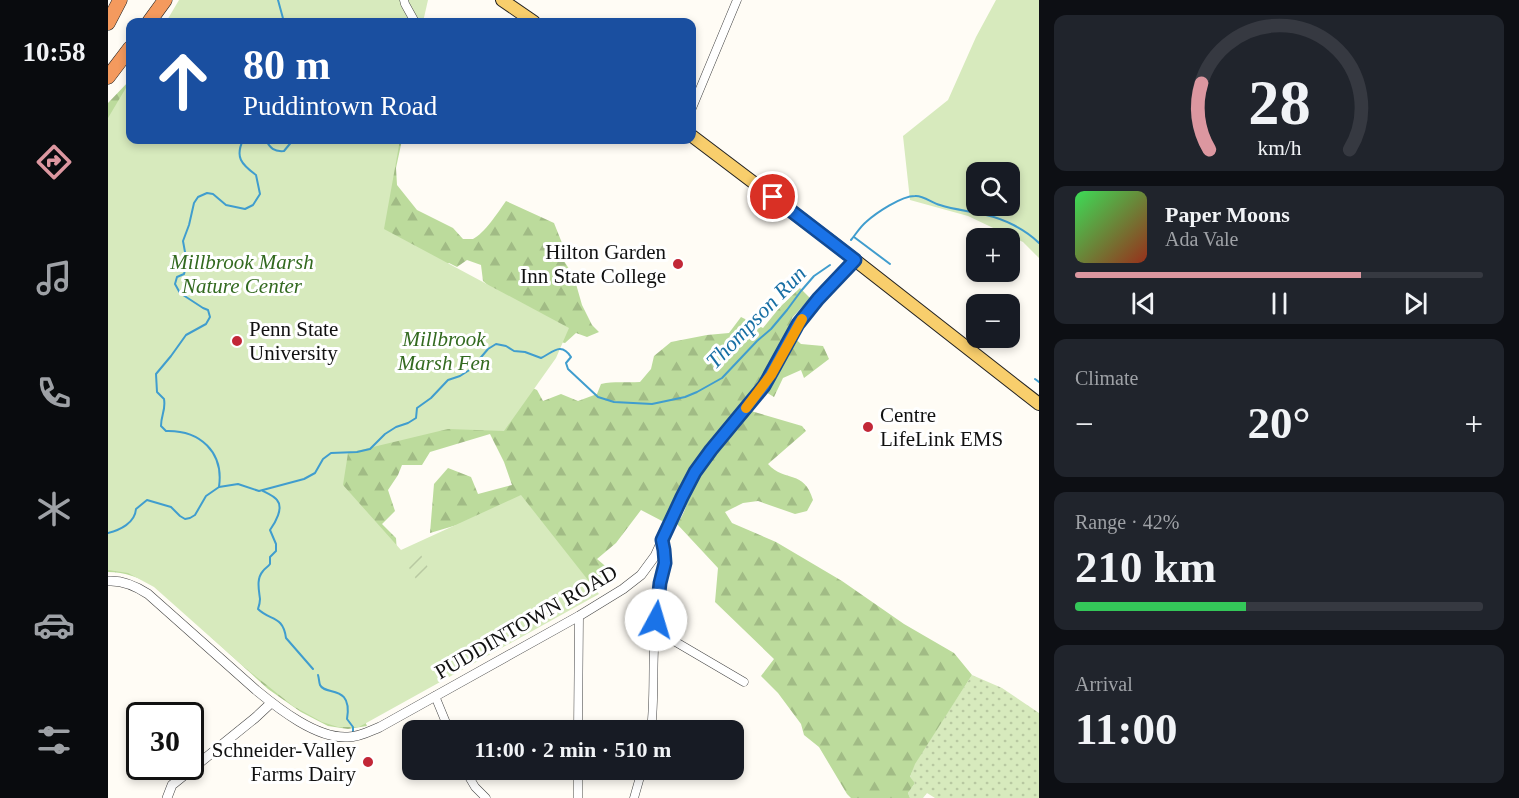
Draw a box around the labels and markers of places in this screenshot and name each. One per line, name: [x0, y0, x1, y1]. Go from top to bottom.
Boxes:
pin: [747, 171, 798, 222]
place label: Hilton Garden Inn State College: [520, 240, 666, 288]
marker: Hilton Garden Inn State College: [671, 257, 685, 271]
place label: Penn State University: [249, 317, 338, 365]
marker: Penn State University: [230, 334, 244, 348]
place label: Centre LifeLink EMS: [880, 403, 1003, 451]
marker: Centre LifeLink EMS: [861, 420, 875, 434]
place label: Schneider-Valley Farms Dairy: [212, 738, 356, 786]
marker: Schneider-Valley Farms Dairy: [361, 755, 375, 769]

